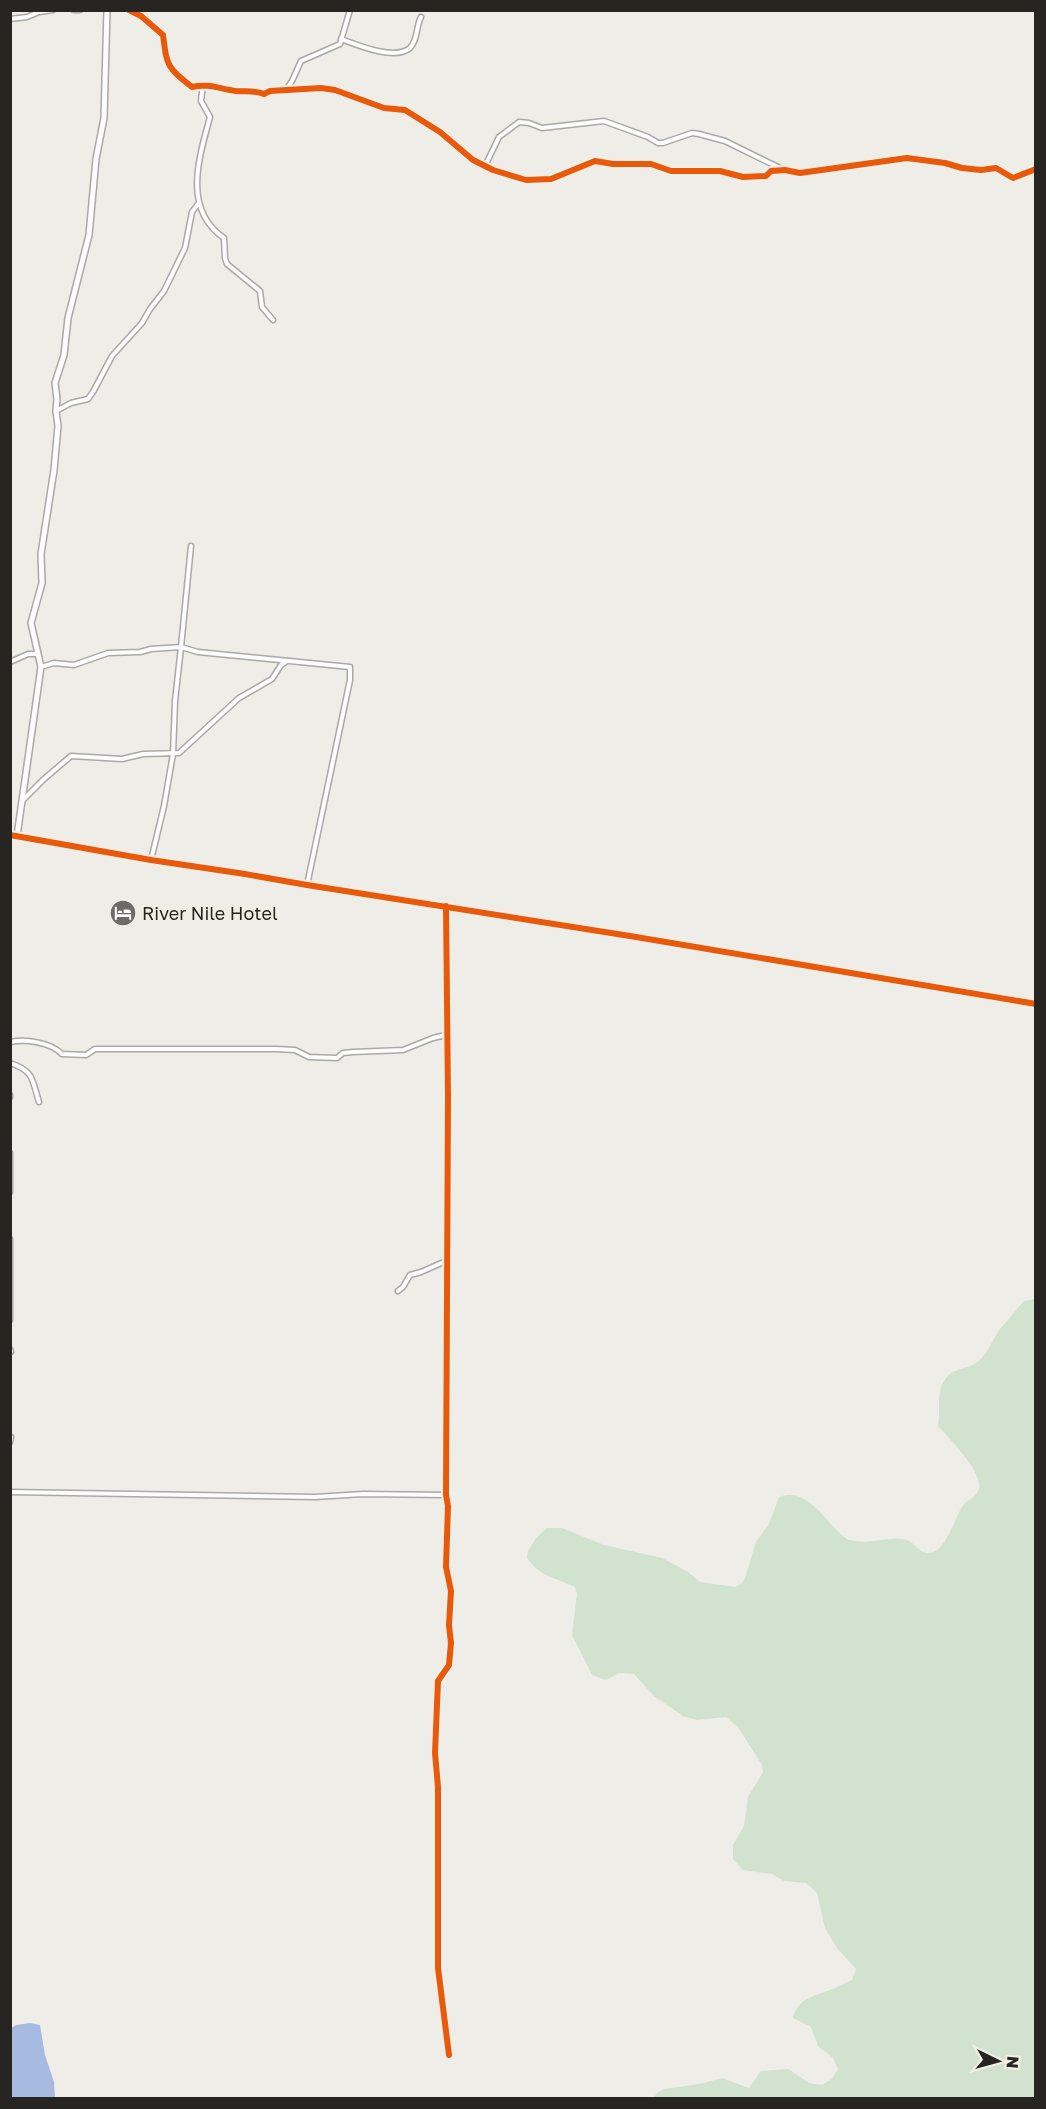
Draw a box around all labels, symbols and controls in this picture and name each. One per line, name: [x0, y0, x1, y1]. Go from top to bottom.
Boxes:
hotel icon: River Nile Hotel: [108, 898, 138, 928]
place label: River Nile Hotel: [142, 902, 278, 924]
north arrow: [968, 2031, 1028, 2091]
text: N: [1002, 2055, 1023, 2069]

